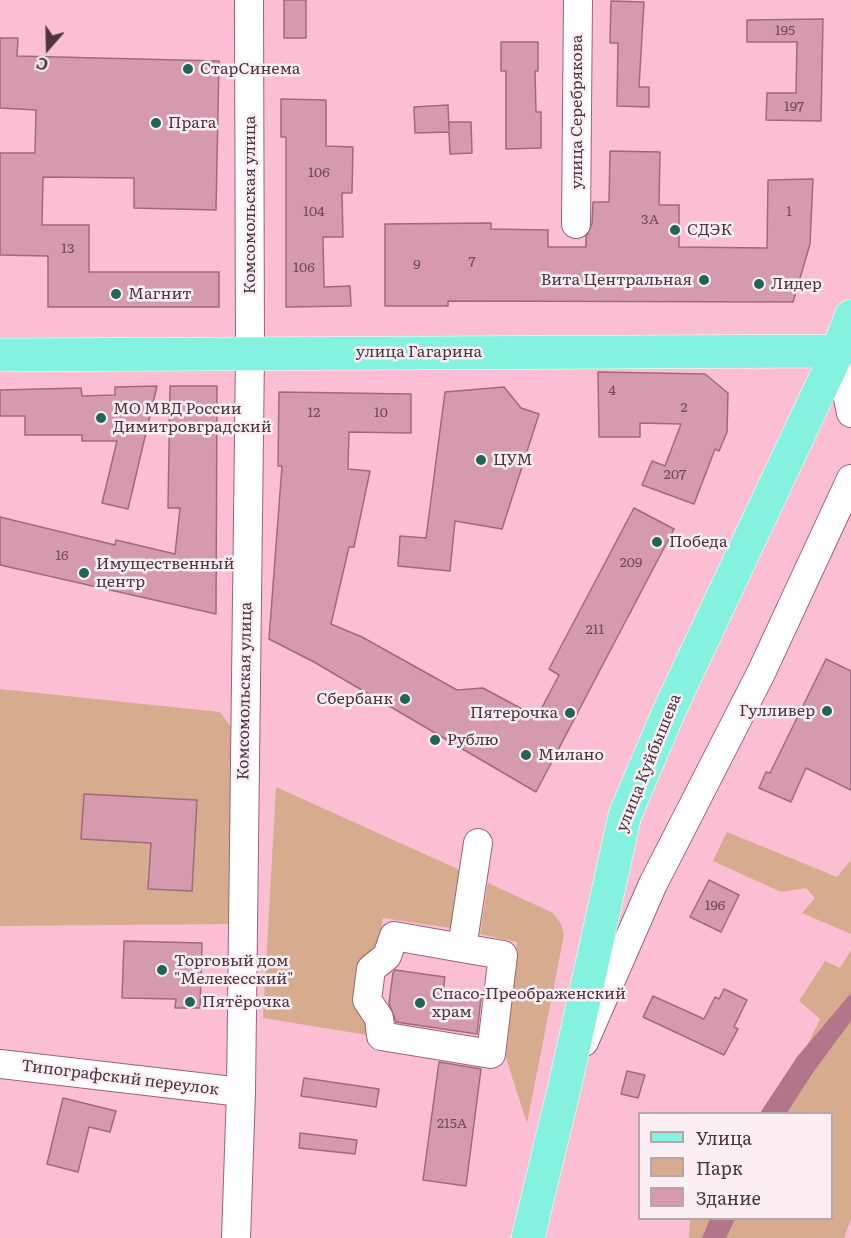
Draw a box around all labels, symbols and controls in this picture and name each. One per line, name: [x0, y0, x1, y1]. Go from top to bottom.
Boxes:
north arrow: [18, 18, 78, 78]
house number: 195: [775, 23, 795, 39]
street label: улица Серебрякова: [567, 35, 587, 189]
text: С: [32, 52, 51, 78]
place label: СтарСинема: [200, 59, 300, 79]
marker: СтарСинема: [181, 62, 195, 76]
house number: 197: [784, 99, 804, 115]
place label: Прага: [168, 113, 216, 133]
marker: Прага: [149, 116, 163, 130]
street label: Комсомольская улица: [240, 116, 260, 294]
house number: 106: [308, 165, 330, 181]
house number: 104: [303, 204, 325, 220]
house number: 1: [786, 204, 792, 220]
house number: 3А: [641, 212, 659, 228]
place label: СДЭК: [687, 220, 732, 240]
marker: СДЭК: [668, 223, 682, 237]
house number: 13: [61, 241, 75, 257]
house number: 7: [468, 254, 476, 270]
house number: 9: [413, 257, 421, 273]
house number: 106: [293, 260, 315, 276]
place label: Вита Центральная: [541, 270, 692, 290]
marker: Вита Центральная: [697, 273, 711, 287]
place label: Лидер: [771, 274, 822, 294]
marker: Лидер: [752, 277, 766, 291]
place label: Магнит: [128, 284, 192, 304]
marker: Магнит: [109, 287, 123, 301]
street label: улица Гагарина: [356, 342, 482, 362]
house number: 4: [608, 383, 616, 399]
place label: МО МВД России Димитровградский: [113, 399, 272, 437]
house number: 2: [680, 400, 688, 416]
house number: 12: [308, 405, 320, 421]
house number: 10: [374, 405, 388, 421]
marker: МО МВД России Димитровградский: [94, 411, 108, 425]
place label: ЦУМ: [493, 450, 533, 470]
marker: ЦУМ: [474, 453, 488, 467]
house number: 207: [664, 467, 686, 483]
place label: Победа: [669, 532, 728, 552]
marker: Победа: [650, 535, 664, 549]
house number: 16: [55, 548, 69, 564]
place label: Имущественный центр: [96, 554, 234, 592]
house number: 209: [620, 555, 642, 571]
marker: Имущественный центр: [77, 566, 91, 580]
street label: Комсомольская улица: [234, 602, 256, 780]
house number: 211: [586, 622, 604, 638]
place label: Сбербанк: [316, 689, 393, 709]
street label: улица Куйбышева: [613, 691, 685, 835]
marker: Сбербанк: [398, 692, 412, 706]
place label: Гулливер: [739, 701, 815, 721]
place label: Пятерочка: [470, 703, 558, 723]
marker: Гулливер: [820, 704, 834, 718]
marker: Пятерочка: [563, 706, 577, 720]
place label: Рублю: [447, 730, 499, 750]
marker: Рублю: [428, 733, 442, 747]
place label: Милано: [538, 745, 604, 765]
marker: Милано: [519, 748, 533, 762]
house number: 196: [705, 898, 725, 914]
place label: Торговый дом "Мелекесский": [174, 951, 293, 989]
marker: Торговый дом "Мелекесский": [155, 963, 169, 977]
place label: Спасо-Преображенский храм: [432, 984, 626, 1022]
place label: Пятёрочка: [202, 992, 290, 1012]
marker: Пятёрочка: [183, 995, 197, 1009]
marker: Спасо-Преображенский храм: [413, 996, 427, 1010]
street label: Типографский переулок: [20, 1056, 220, 1100]
legend: [638, 1112, 833, 1220]
house number: 215А: [437, 1116, 467, 1132]
text: Улица: [696, 1124, 752, 1151]
text: Парк: [696, 1154, 743, 1181]
text: Здание: [696, 1184, 761, 1211]

